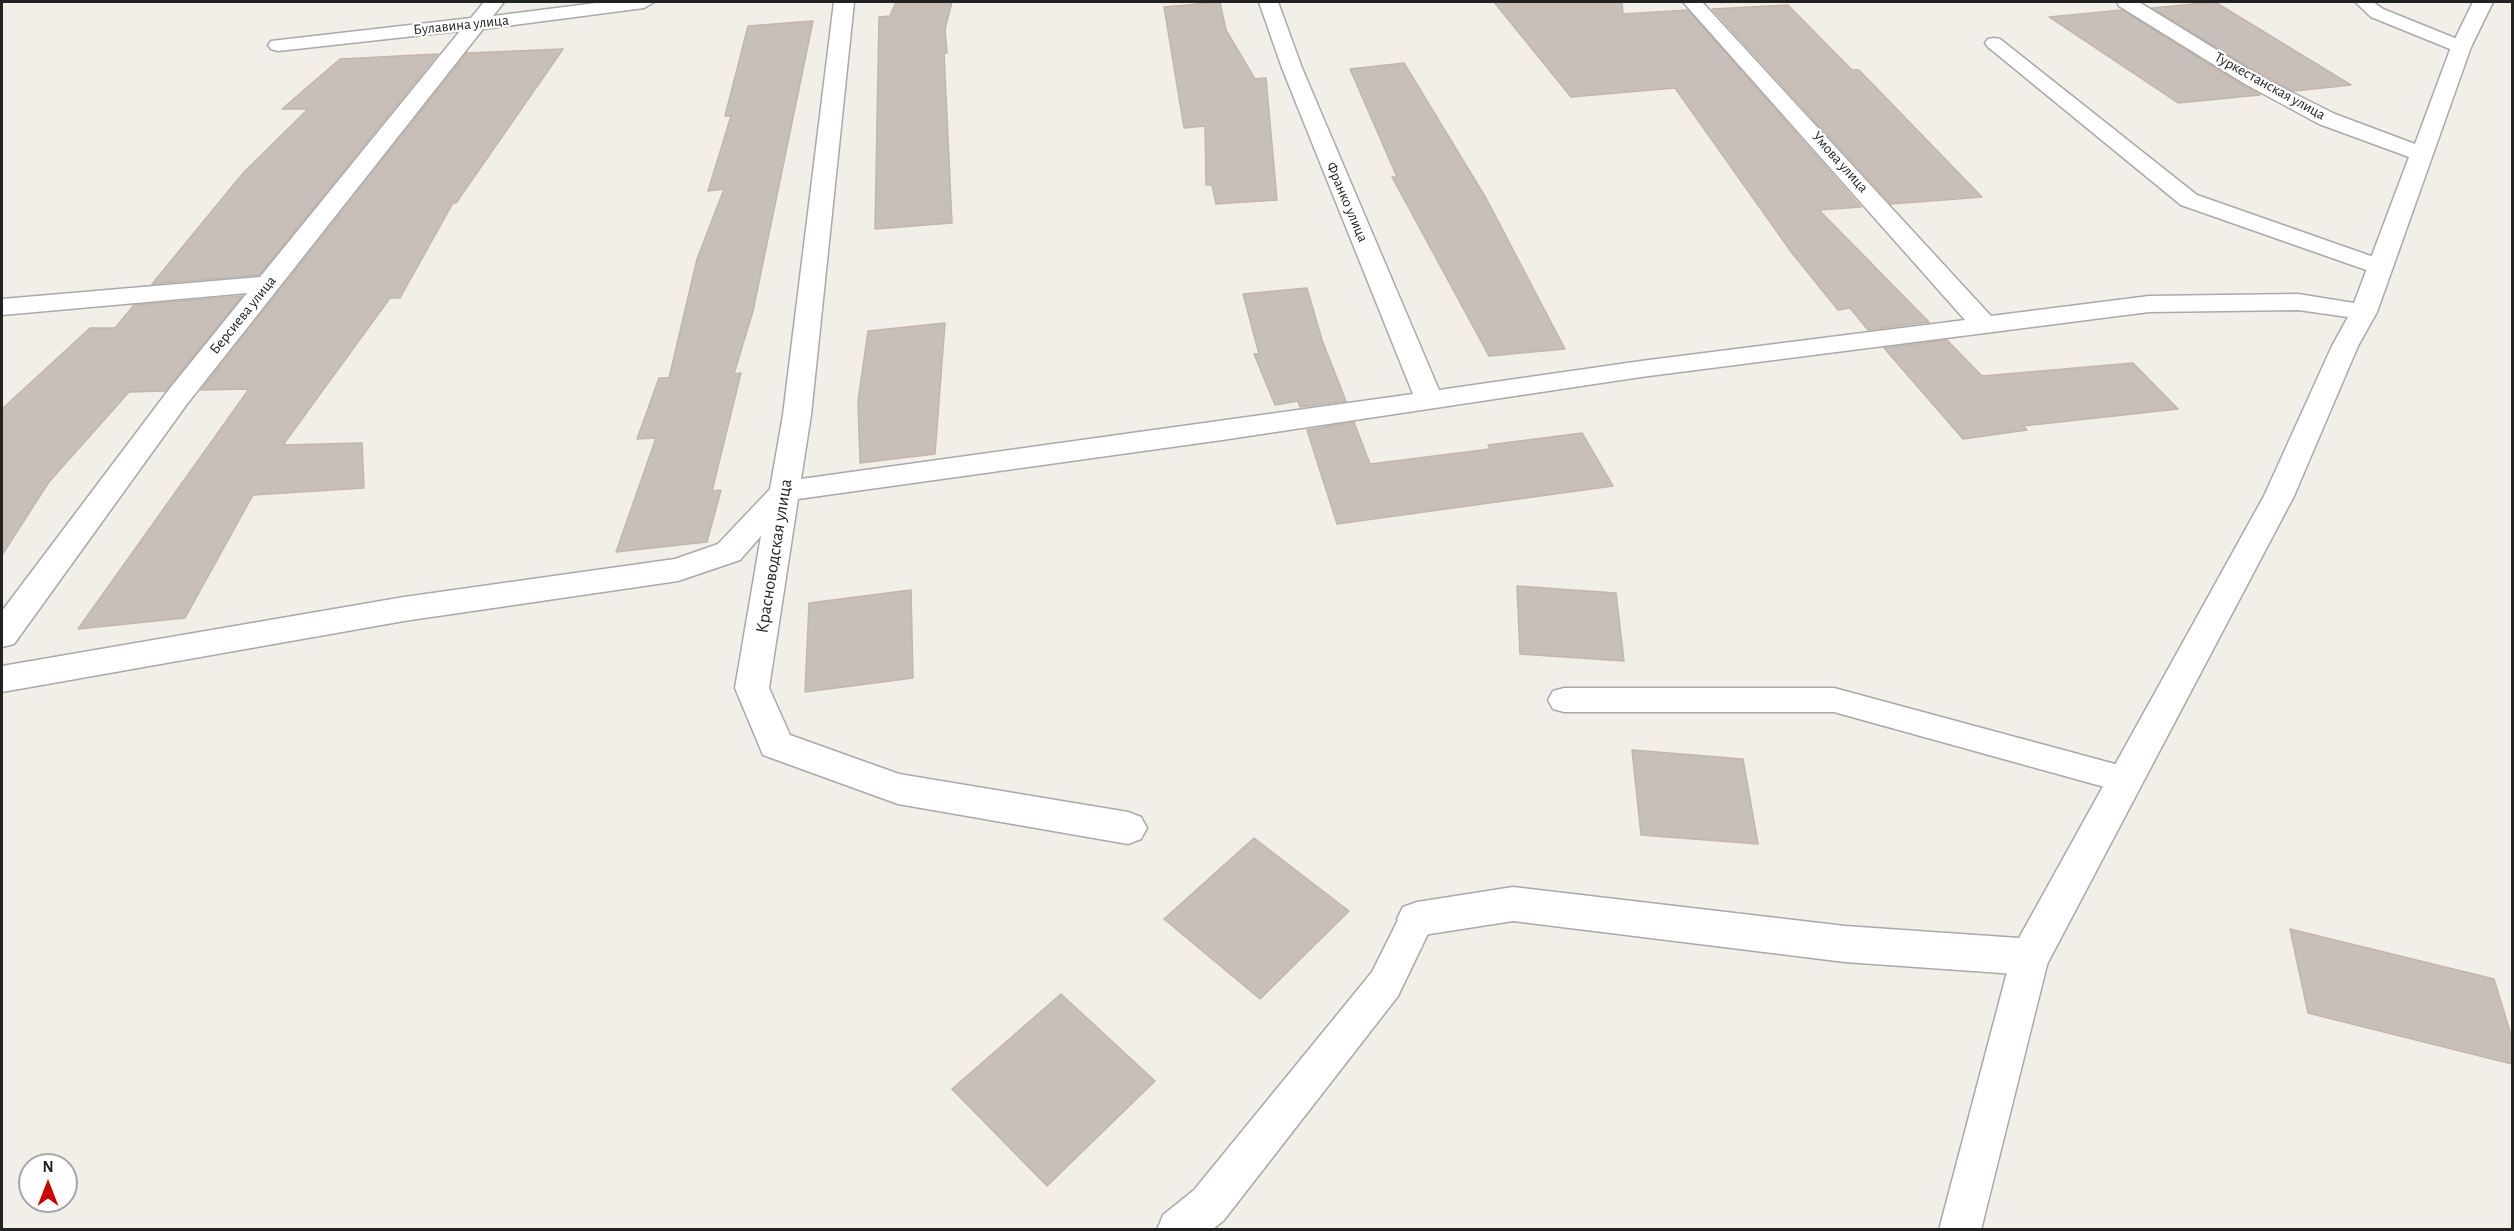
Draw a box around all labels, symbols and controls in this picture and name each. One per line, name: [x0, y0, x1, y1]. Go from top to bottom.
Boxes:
street label: Булавина улица: [412, 11, 510, 39]
street label: Туркестанская улица: [2211, 48, 2329, 124]
street label: Умова улица: [1808, 128, 1872, 196]
street label: Франко улица: [1322, 159, 1372, 245]
street label: Берсиева улица: [206, 272, 280, 358]
street label: Красноводская улица: [751, 477, 797, 635]
north arrow: [18, 1153, 78, 1213]
text: N: [42, 1159, 54, 1175]

